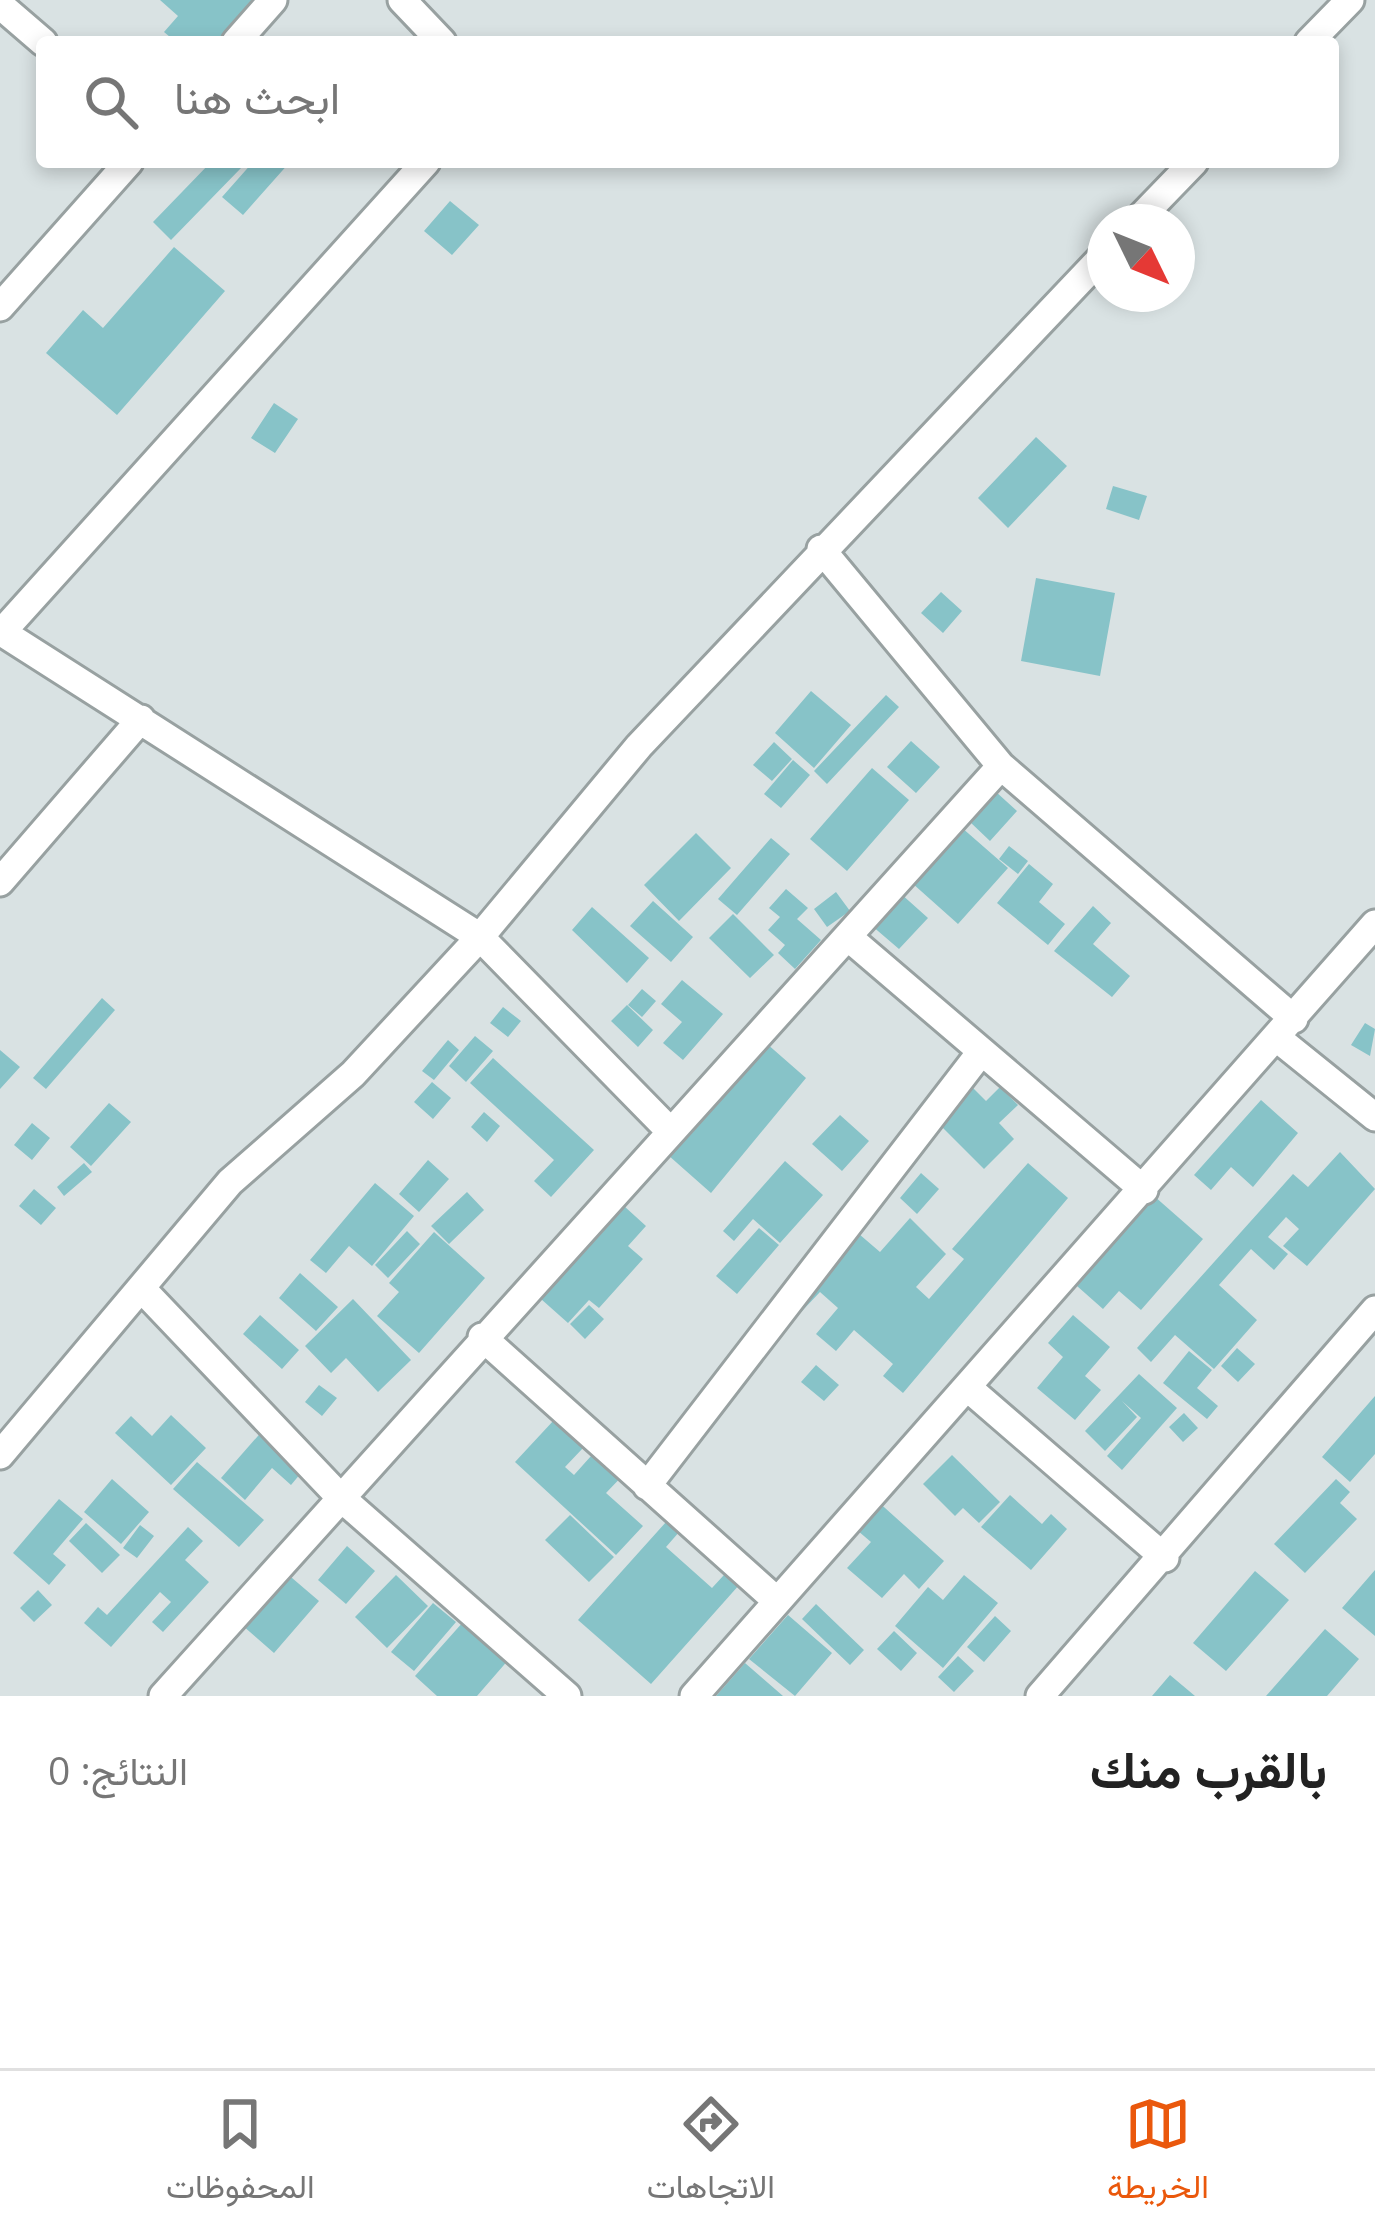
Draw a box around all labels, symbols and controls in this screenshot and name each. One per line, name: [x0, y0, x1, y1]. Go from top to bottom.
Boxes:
search box: [36, 36, 1339, 168]
text: ابحث هنا: [174, 66, 340, 127]
icon: search: [78, 69, 144, 135]
north arrow: [1087, 204, 1195, 312]
text: بالقرب منك: [1090, 1733, 1327, 1803]
text: النتائج: 0: [48, 1743, 188, 1796]
tab: المحفوظات: [166, 2091, 315, 2216]
tab: الاتجاهات: [647, 2091, 775, 2216]
tab: الخريطة: [1107, 2091, 1209, 2216]

